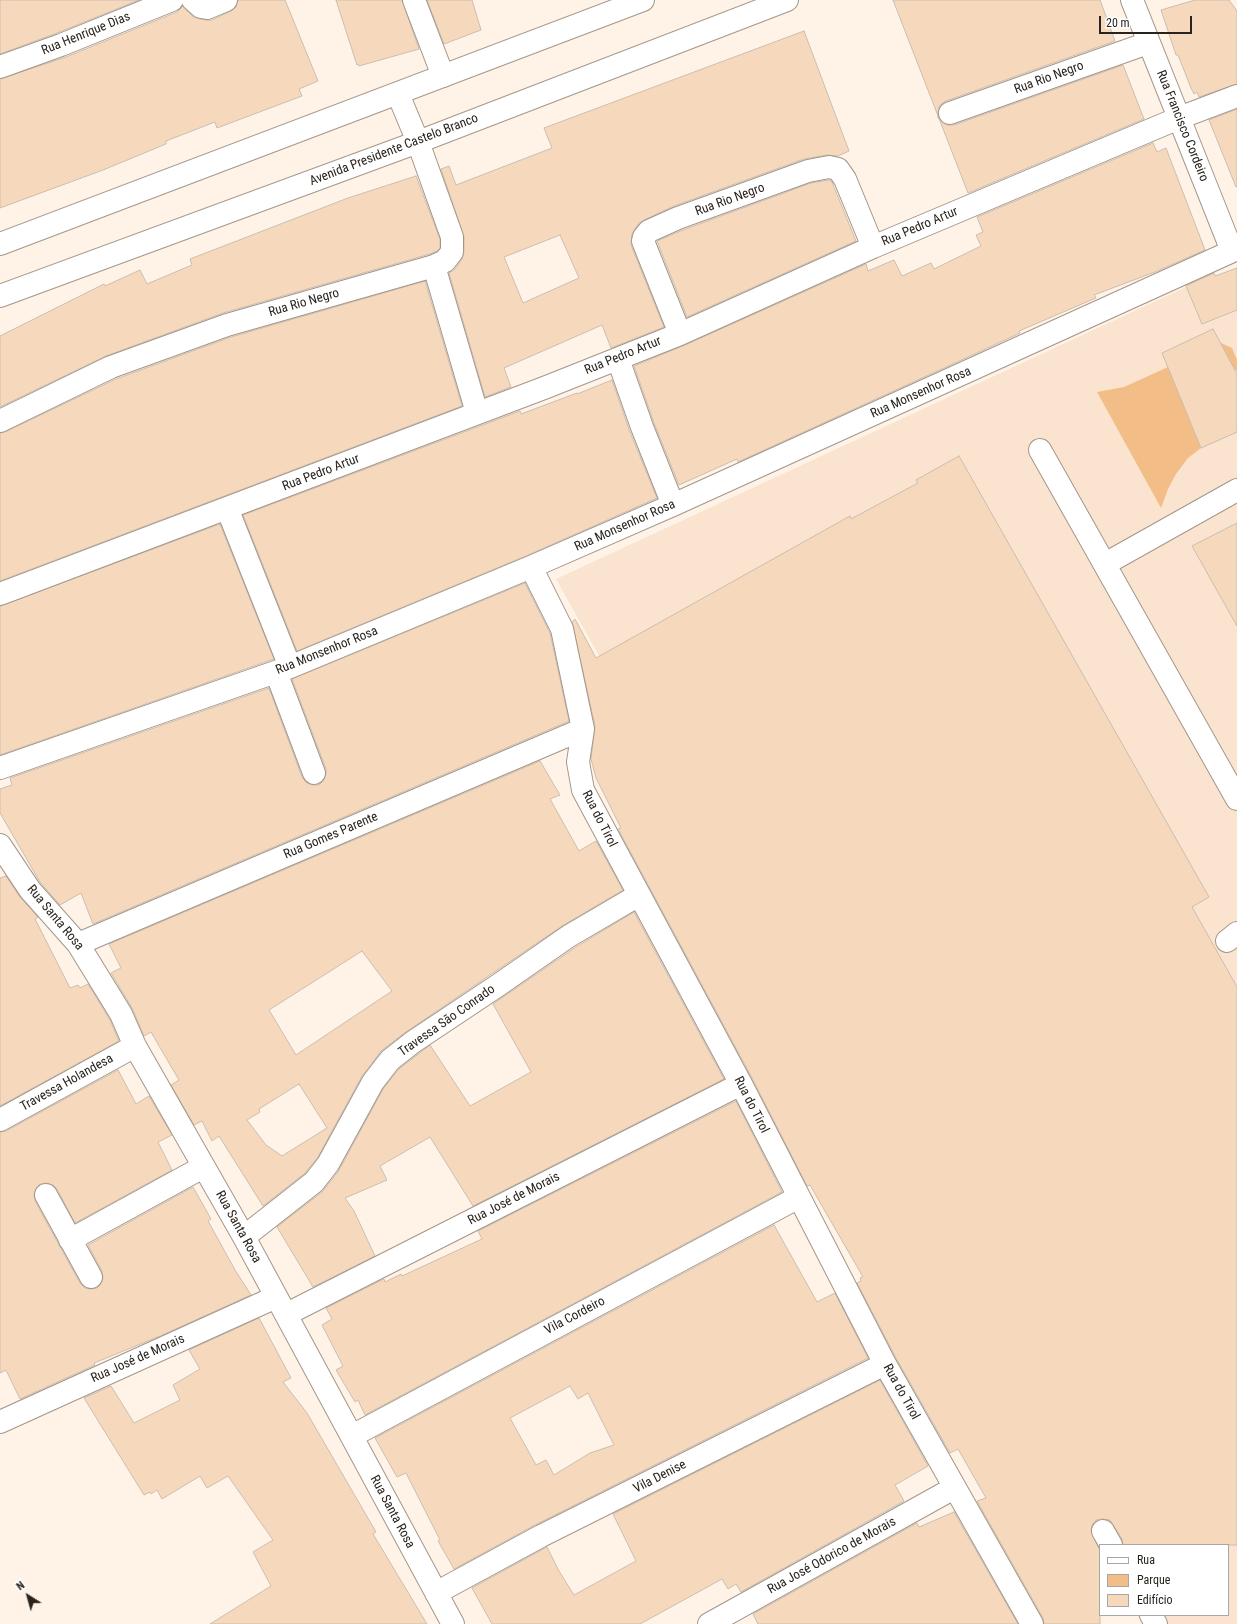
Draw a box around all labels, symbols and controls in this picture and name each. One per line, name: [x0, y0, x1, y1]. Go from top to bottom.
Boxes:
scale bar: [1101, 8, 1194, 34]
street label: Rua Henrique Dias: [39, 9, 133, 59]
text: 20 m: [1106, 16, 1130, 30]
street label: Rua Rio Negro: [1012, 58, 1086, 98]
street label: Rua Francisco Cordeiro: [1153, 68, 1211, 184]
street label: Avenida Presidente Castelo Branco: [307, 111, 481, 189]
street label: Rua Rio Negro: [693, 180, 767, 220]
street label: Rua Pedro Artur: [880, 204, 960, 250]
street label: Rua Rio Negro: [267, 285, 341, 321]
street label: Rua Pedro Artur: [582, 334, 664, 378]
street label: Rua Monsenhor Rosa: [868, 364, 974, 422]
street label: Rua Pedro Artur: [280, 451, 362, 495]
street label: Rua Monsenhor Rosa: [572, 497, 678, 555]
street label: Rua Monsenhor Rosa: [274, 623, 380, 679]
street label: Rua do Tirol: [578, 788, 620, 850]
street label: Rua Gomes Parente: [282, 809, 380, 863]
street label: Rua Santa Rosa: [23, 882, 87, 954]
street label: Travessa São Conrado: [396, 982, 498, 1060]
street label: Travessa Holandesa: [18, 1051, 116, 1115]
street label: Rua do Tirol: [730, 1074, 772, 1136]
street label: Rua José de Morais: [465, 1169, 563, 1229]
street label: Rua Santa Rosa: [212, 1188, 264, 1266]
street label: Vila Cordeiro: [542, 1294, 608, 1338]
street label: Rua José de Morais: [89, 1331, 187, 1387]
street label: Rua do Tirol: [879, 1361, 923, 1423]
street label: Vila Denise: [631, 1457, 689, 1497]
street label: Rua Santa Rosa: [366, 1473, 418, 1551]
street label: Rua José Odorico de Morais: [765, 1514, 899, 1598]
legend: [1099, 1544, 1229, 1616]
text: Rua: [1137, 1553, 1155, 1567]
text: Parque: [1137, 1573, 1170, 1587]
north arrow: [8, 1576, 48, 1616]
text: N: [14, 1579, 27, 1593]
text: Edifício: [1137, 1593, 1173, 1607]

